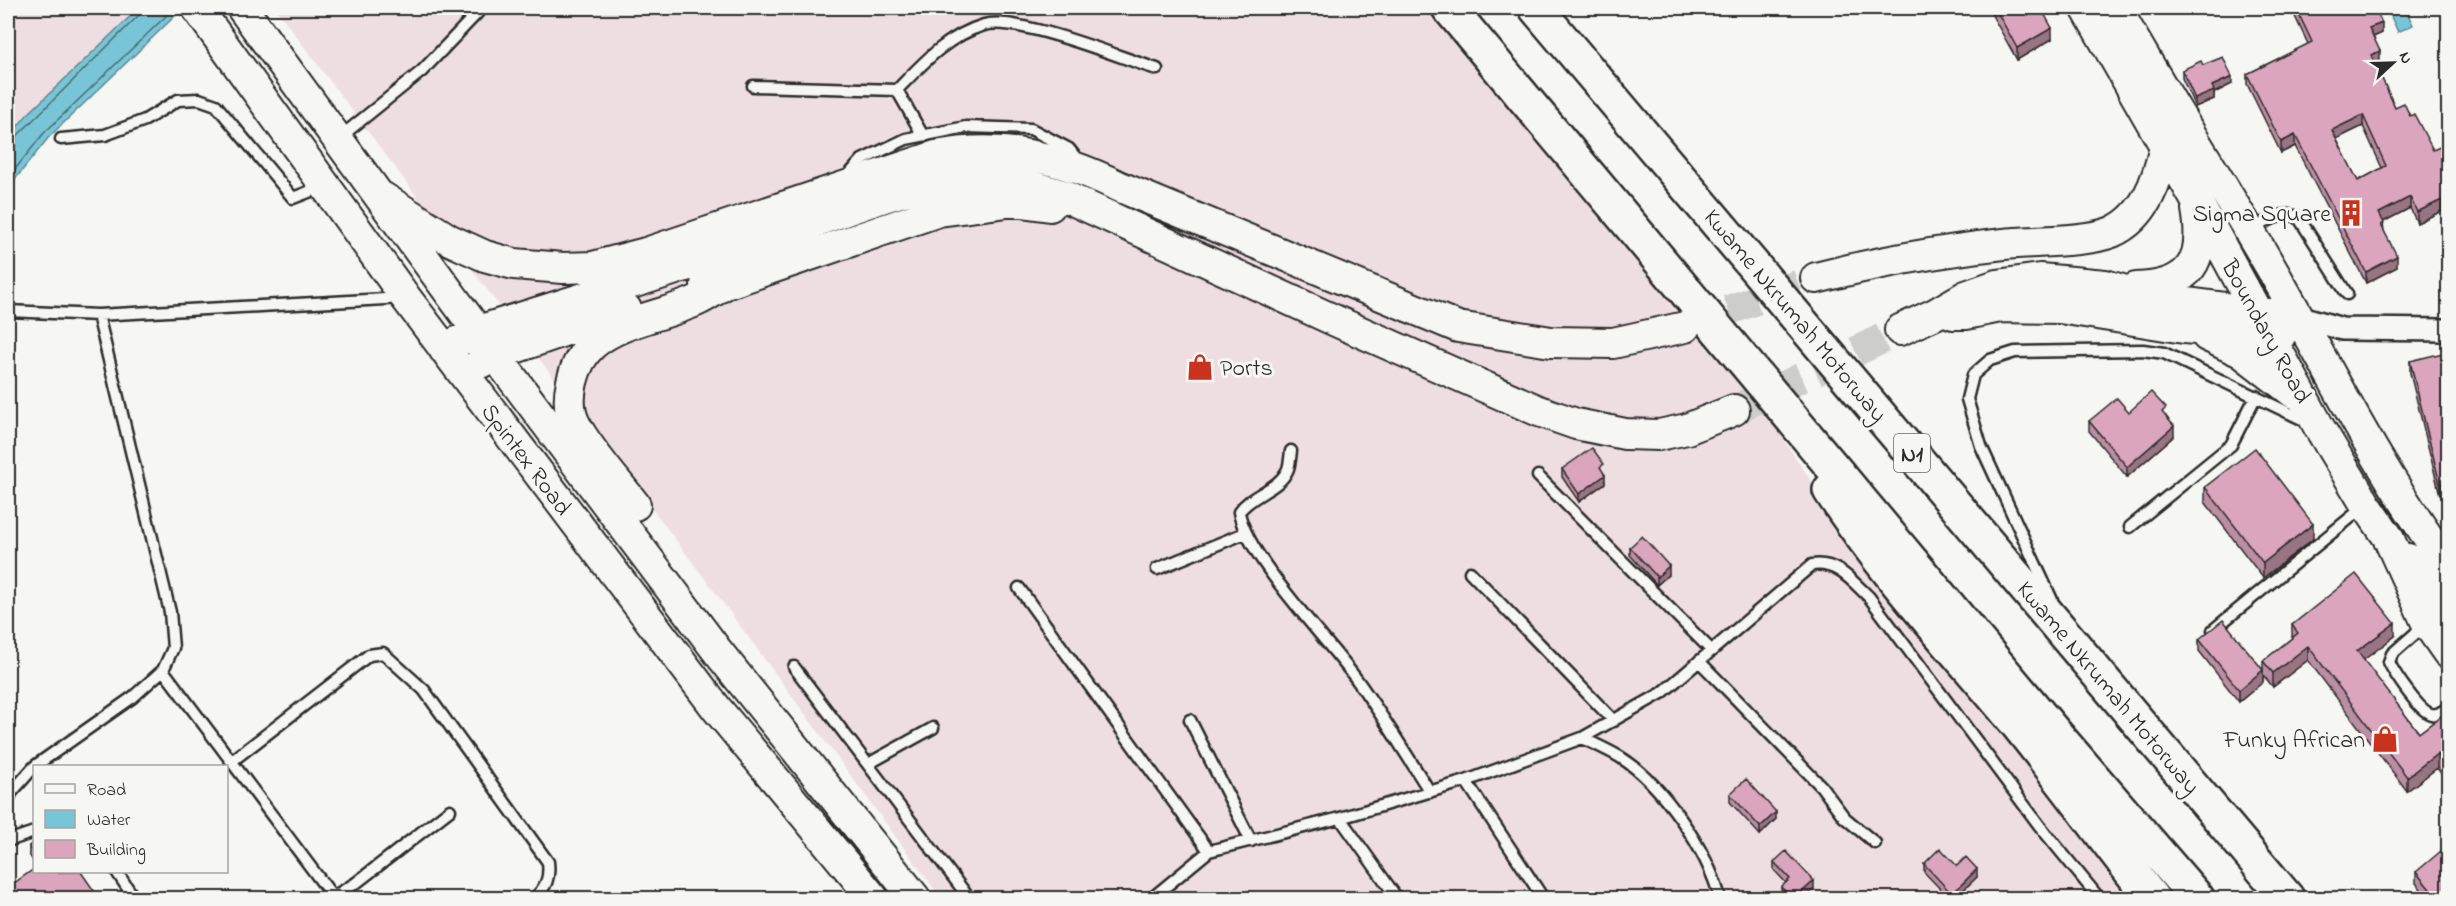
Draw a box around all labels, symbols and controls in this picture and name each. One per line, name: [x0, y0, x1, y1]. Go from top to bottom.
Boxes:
north arrow: [2363, 33, 2423, 93]
text: N: [2392, 49, 2418, 68]
place label: Sigma Square: [2193, 198, 2331, 233]
building icon: Sigma Square: [2336, 198, 2366, 228]
street label: Kwame Nkrumah Motorway: [1693, 202, 1894, 432]
street label: Boundary Road: [2209, 253, 2319, 411]
shop icon: Ports: [1185, 352, 1215, 382]
place label: Ports: [1220, 352, 1273, 387]
street label: Spintex Road: [471, 397, 579, 524]
road number: N1: [1894, 434, 1930, 472]
street label: Kwame Nkrumah Motorway: [2006, 574, 2207, 804]
place label: Funky African: [2222, 724, 2365, 760]
shop icon: Funky African: [2370, 724, 2400, 754]
legend: [33, 765, 228, 873]
text: Road: [87, 778, 126, 804]
text: Water: [87, 808, 131, 834]
text: Building: [86, 838, 146, 865]

